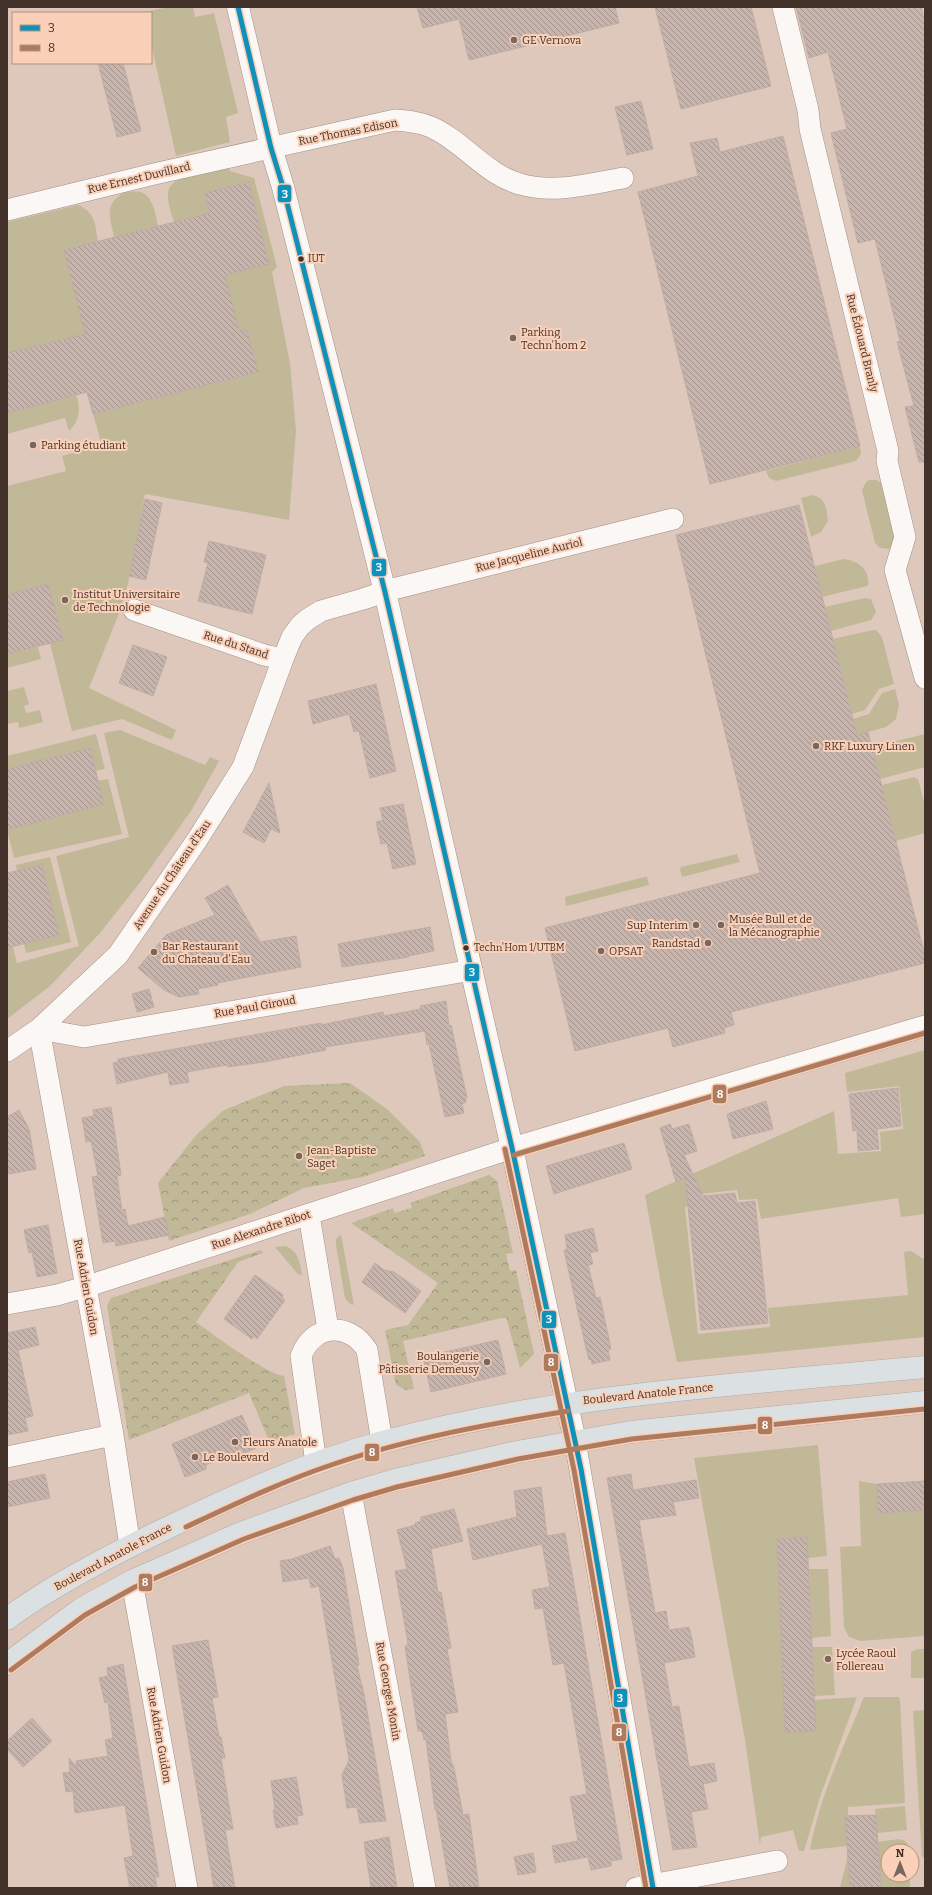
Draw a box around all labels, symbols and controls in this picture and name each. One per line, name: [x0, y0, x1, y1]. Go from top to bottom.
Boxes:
legend: [12, 12, 152, 64]
text: 3: [48, 21, 55, 35]
place label: GE Vernova: [522, 34, 581, 47]
marker: GE Vernova: [509, 35, 519, 45]
text: 8: [48, 41, 55, 55]
street label: Rue Thomas Edison: [297, 116, 399, 148]
street label: Rue Ernest Duvillard: [87, 160, 192, 196]
line badge: 3: [277, 184, 292, 203]
text: 3: [282, 188, 288, 201]
place label: IUT: [308, 253, 325, 265]
marker: IUT: [296, 254, 306, 264]
street label: Rue Édouard Branly: [843, 292, 882, 394]
place label: Parking Techn'hom 2: [521, 326, 586, 352]
marker: Parking Techn'hom 2: [508, 333, 518, 343]
place label: Parking étudiant: [41, 439, 126, 452]
marker: Parking étudiant: [28, 440, 38, 450]
street label: Rue Jacqueline Auriol: [474, 535, 584, 575]
line badge: 3: [371, 558, 387, 577]
text: 3: [376, 561, 382, 574]
place label: Institut Universitaire de Technologie: [73, 588, 180, 614]
marker: Institut Universitaire de Technologie: [60, 595, 70, 605]
street label: Rue du Stand: [202, 628, 271, 662]
place label: RKF Luxury Linen: [824, 740, 915, 753]
marker: RKF Luxury Linen: [811, 741, 821, 751]
street label: Avenue du Château d'Eau: [130, 818, 214, 932]
place label: Musée Bull et de la Mécanographie: [729, 913, 820, 939]
place label: Sup Interim: [627, 919, 689, 932]
marker: Sup Interim: [691, 920, 701, 930]
marker: Musée Bull et de la Mécanographie: [716, 920, 726, 930]
place label: Randstad: [652, 937, 700, 950]
marker: Randstad: [703, 938, 713, 948]
place label: Bar Restaurant du Chateau d'Eau: [162, 940, 251, 966]
place label: Techn'Hom 1/UTBM: [474, 942, 565, 954]
marker: Techn'Hom 1/UTBM: [461, 943, 471, 953]
place label: OPSAT: [609, 945, 644, 958]
marker: OPSAT: [596, 946, 606, 956]
marker: Bar Restaurant du Chateau d'Eau: [149, 947, 159, 957]
line badge: 3: [464, 963, 480, 982]
text: 3: [469, 966, 475, 979]
street label: Rue Paul Giroud: [213, 993, 297, 1021]
line badge: 8: [712, 1084, 727, 1104]
text: 8: [717, 1088, 724, 1101]
place label: Jean-Baptiste Saget: [306, 1144, 376, 1170]
marker: Jean-Baptiste Saget: [294, 1151, 304, 1161]
street label: Rue Alexandre Ribot: [210, 1208, 312, 1252]
street label: Rue Adrien Guidon: [71, 1238, 101, 1336]
line badge: 3: [541, 1310, 557, 1329]
text: 3: [546, 1313, 552, 1326]
place label: Boulangerie Pâtisserie Demeusy: [379, 1350, 479, 1376]
line badge: 8: [543, 1353, 559, 1372]
text: 8: [548, 1356, 555, 1369]
marker: Boulangerie Pâtisserie Demeusy: [482, 1357, 492, 1367]
street label: Boulevard Anatole France: [582, 1381, 714, 1407]
line badge: 8: [757, 1416, 773, 1435]
text: 8: [762, 1419, 769, 1432]
place label: Fleurs Anatole: [243, 1436, 317, 1449]
marker: Fleurs Anatole: [230, 1437, 240, 1447]
line badge: 8: [364, 1443, 380, 1462]
text: 8: [369, 1446, 376, 1459]
place label: Le Boulevard: [203, 1451, 269, 1464]
marker: Le Boulevard: [190, 1452, 200, 1462]
street label: Boulevard Anatole France: [52, 1520, 174, 1594]
line badge: 8: [138, 1573, 153, 1592]
text: 8: [142, 1576, 149, 1589]
street label: Rue Georges Monin: [373, 1641, 403, 1741]
place label: Lycée Raoul Follereau: [836, 1647, 896, 1673]
marker: Lycée Raoul Follereau: [823, 1654, 833, 1664]
street label: Rue Adrien Guidon: [144, 1686, 174, 1784]
line badge: 3: [613, 1688, 628, 1708]
text: 3: [617, 1692, 623, 1705]
line badge: 8: [611, 1723, 627, 1742]
text: 8: [616, 1726, 623, 1739]
north arrow: [880, 1843, 920, 1883]
text: N: [896, 1847, 905, 1860]

